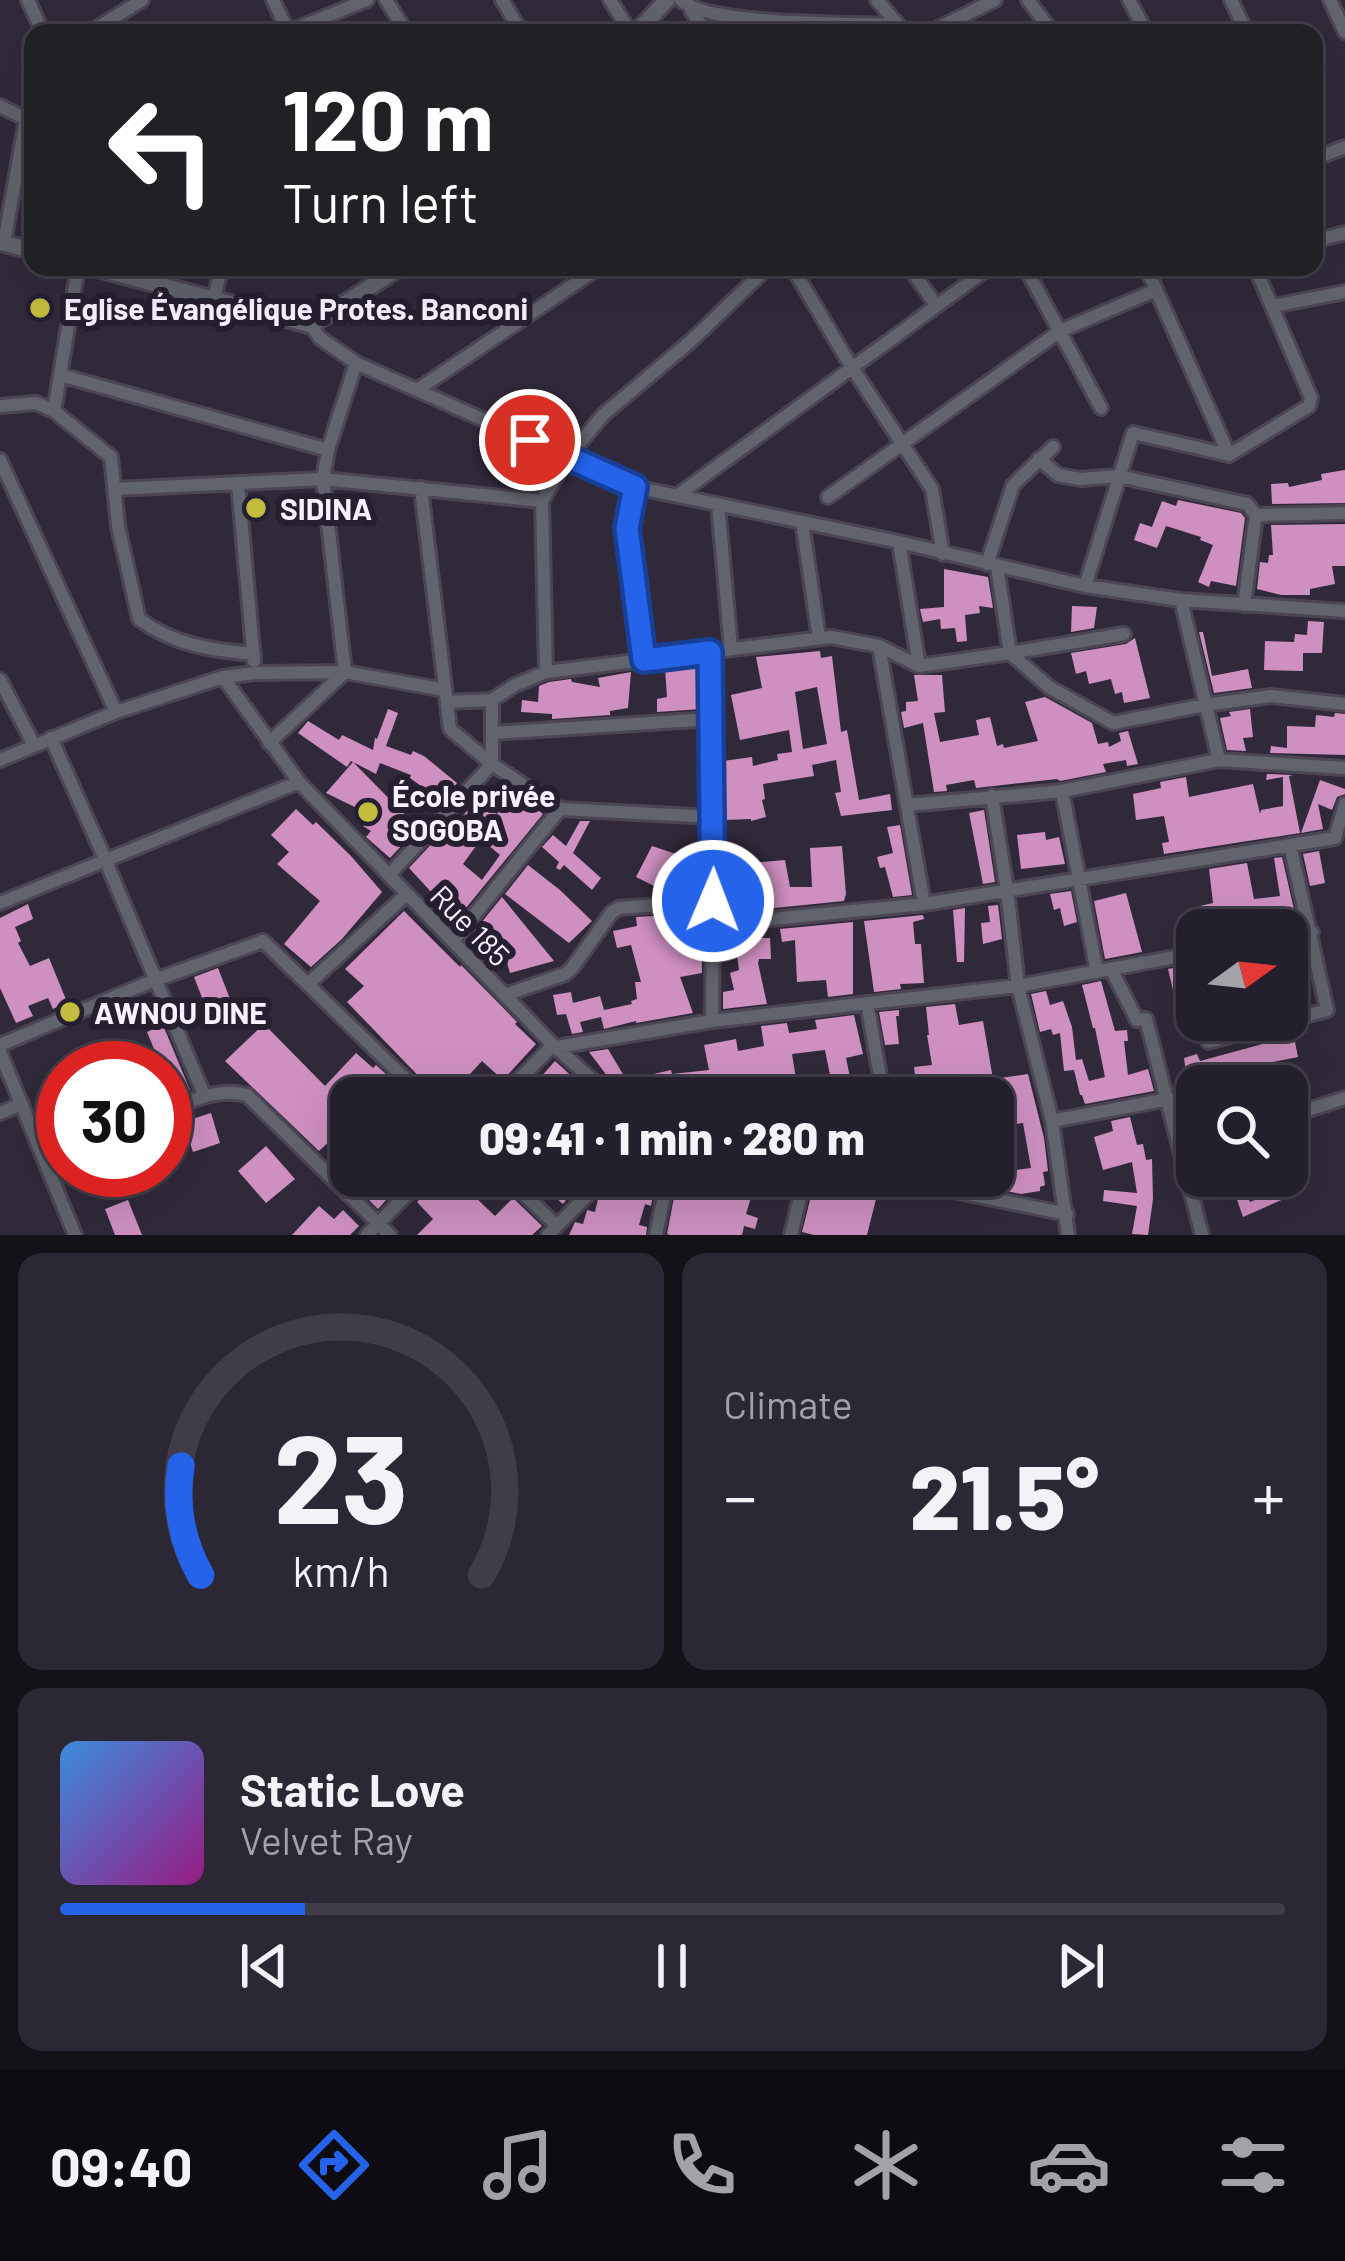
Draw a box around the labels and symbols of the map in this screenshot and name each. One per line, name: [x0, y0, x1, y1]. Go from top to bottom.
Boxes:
place label: Eglise Évangélique Protes. Banconi: [64, 290, 528, 326]
marker: Eglise Évangélique Protes. Banconi: [27, 295, 53, 321]
pin: [479, 389, 581, 491]
place label: SIDINA: [280, 490, 372, 526]
marker: SIDINA: [243, 495, 269, 521]
place label: École privée SOGOBA: [392, 777, 555, 847]
marker: École privée SOGOBA: [355, 799, 381, 825]
position arrow: [650, 838, 776, 964]
street label: Rue 185: [424, 877, 518, 973]
north arrow: [1176, 909, 1308, 1041]
place label: AWNOU DINE: [94, 994, 267, 1030]
marker: AWNOU DINE: [57, 999, 83, 1025]
speed limit sign: 30: [36, 1041, 192, 1197]

